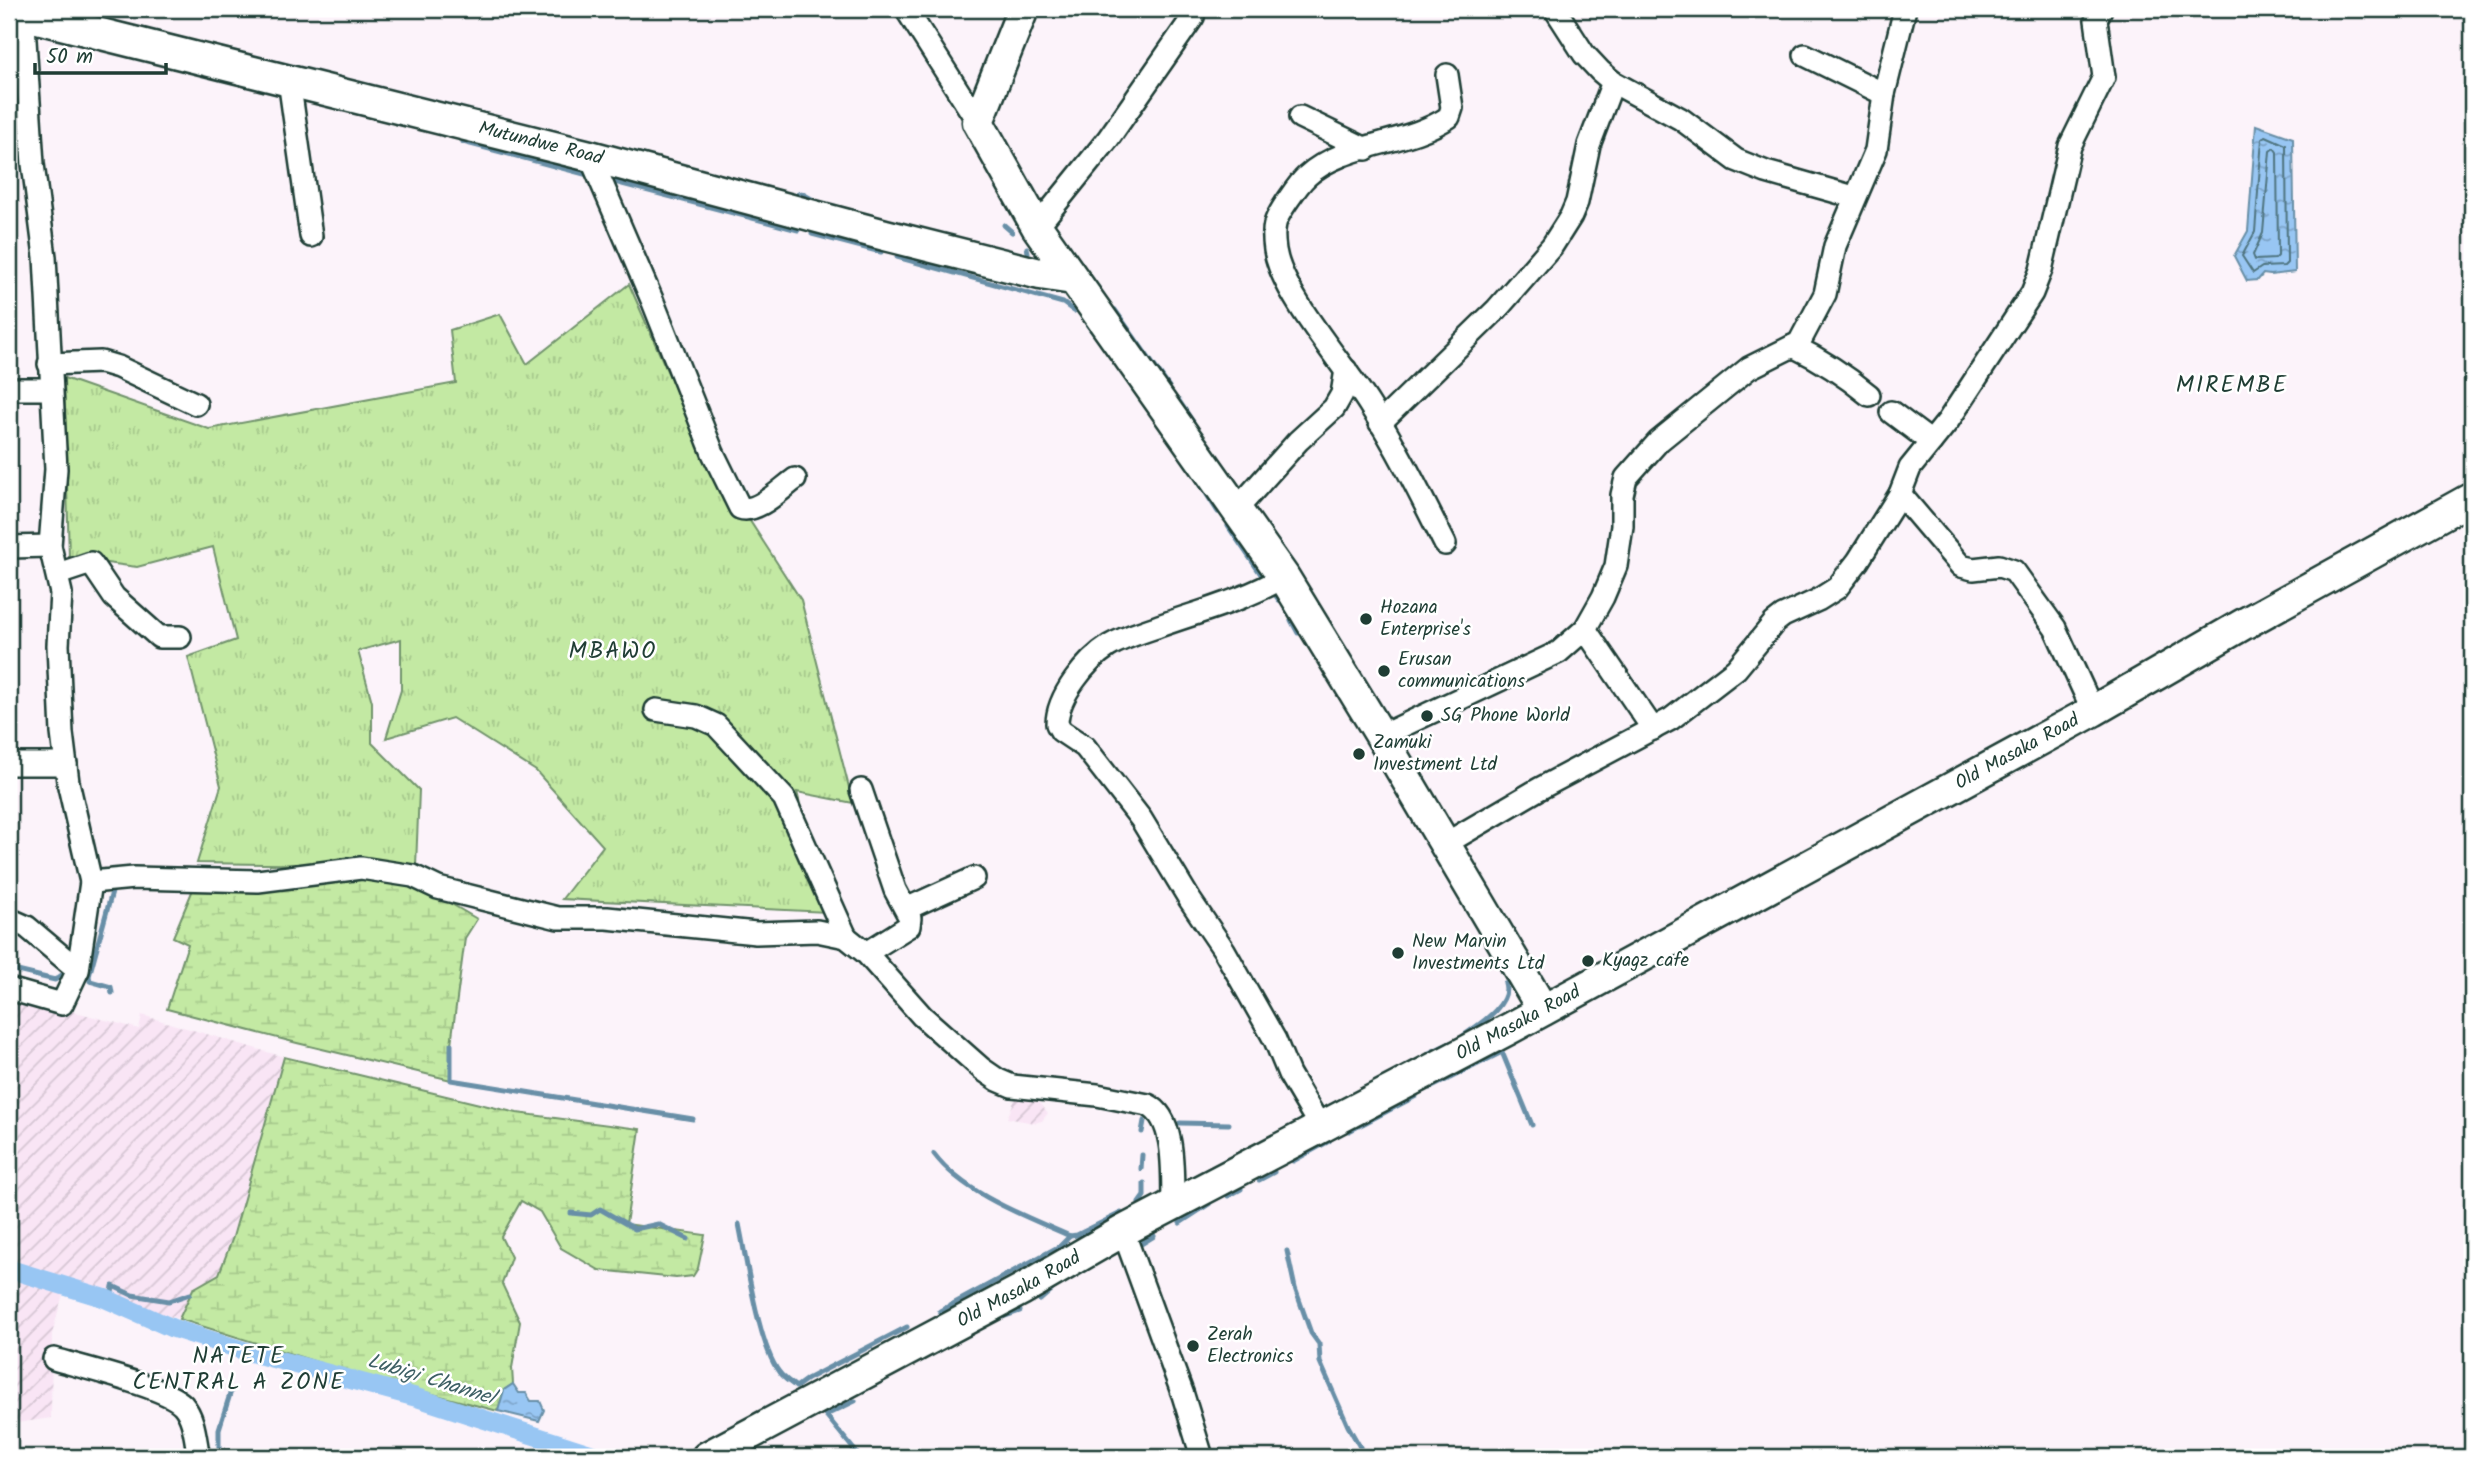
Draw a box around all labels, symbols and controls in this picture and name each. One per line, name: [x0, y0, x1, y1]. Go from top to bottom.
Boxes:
scale bar: [35, 32, 166, 76]
text: 50 m: [46, 41, 93, 74]
street label: Mutundwe Road: [475, 114, 607, 174]
district label: MIREMBE: [2176, 368, 2288, 404]
place label: Hozana Enterprise's: [1380, 593, 1471, 645]
marker: Hozana Enterprise's: [1358, 611, 1374, 627]
district label: MBAWO: [569, 634, 657, 670]
place label: Erusan communications: [1398, 645, 1525, 697]
marker: Erusan communications: [1376, 663, 1392, 679]
place label: SG Phone World: [1441, 701, 1570, 731]
street label: Old Masaka Road: [1950, 706, 2086, 798]
marker: SG Phone World: [1419, 708, 1435, 724]
place label: Zamuki Investment Ltd: [1373, 728, 1498, 780]
marker: Zamuki Investment Ltd: [1351, 746, 1367, 762]
place label: New Marvin Investments Ltd: [1412, 927, 1545, 979]
marker: New Marvin Investments Ltd: [1390, 945, 1406, 961]
place label: Kyagz cafe: [1602, 946, 1690, 976]
marker: Kyagz cafe: [1580, 953, 1596, 969]
street label: Old Masaka Road: [1451, 977, 1587, 1069]
street label: Old Masaka Road: [952, 1243, 1087, 1336]
place label: Zerah Electronics: [1207, 1320, 1293, 1372]
marker: Zerah Electronics: [1185, 1338, 1201, 1354]
district label: NATETE CENTRAL A ZONE: [133, 1339, 345, 1401]
water label: Lubigi Channel: [363, 1345, 502, 1416]

